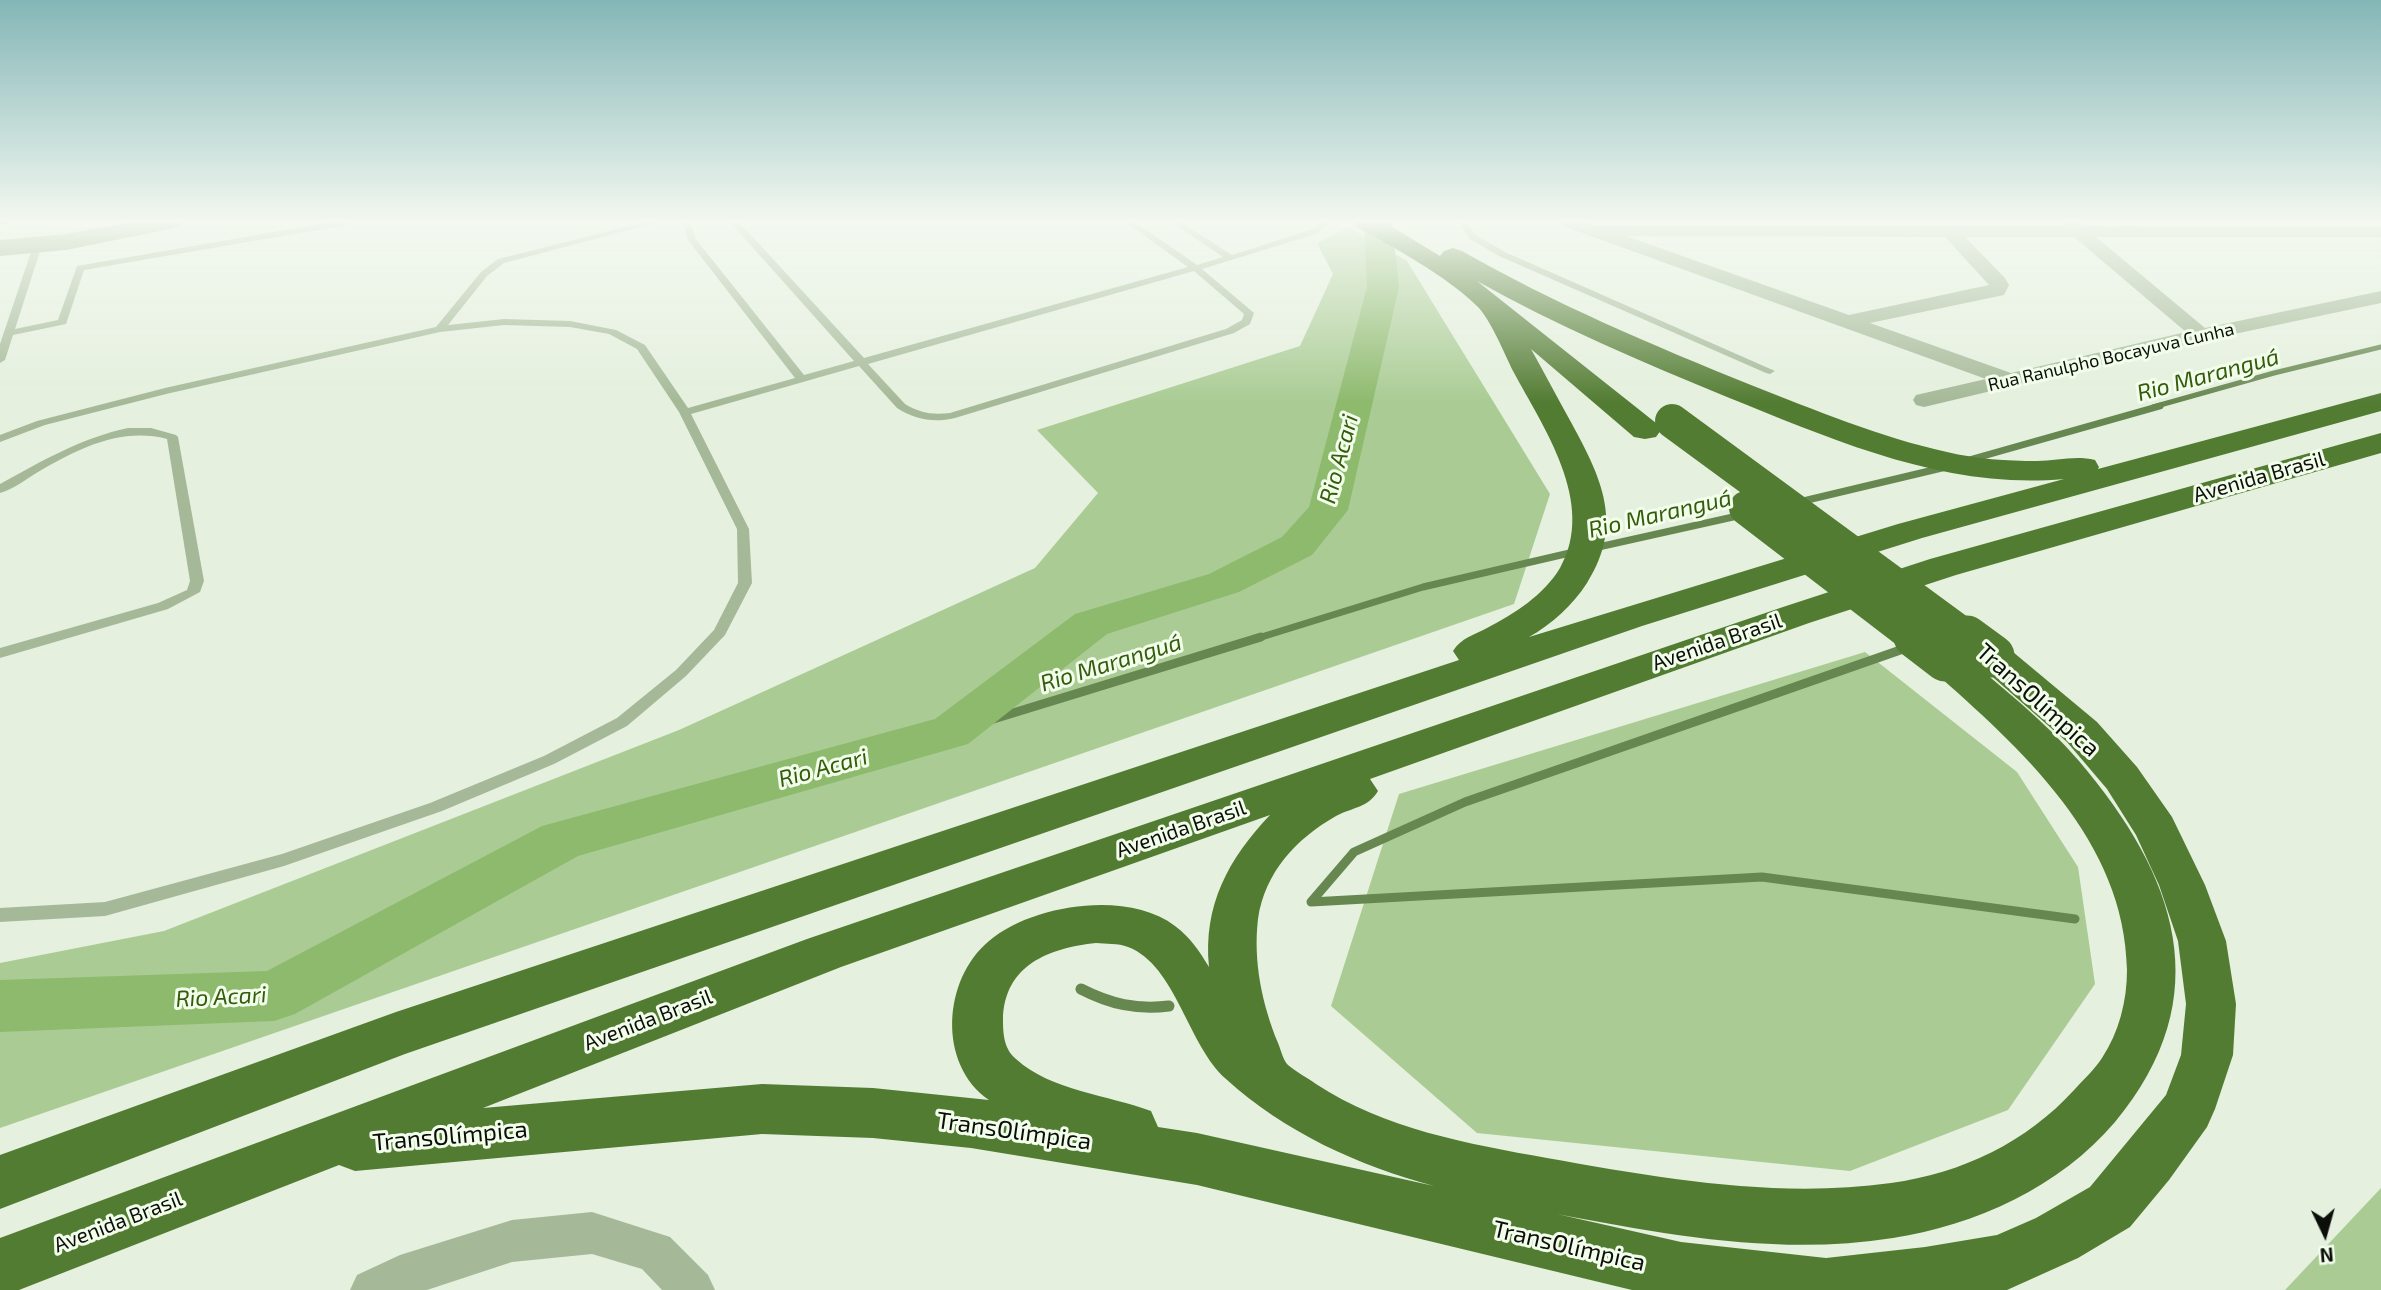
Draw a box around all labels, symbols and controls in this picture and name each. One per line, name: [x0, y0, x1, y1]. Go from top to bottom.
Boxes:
street label: Rua Ranulpho Bocayuva Cunha: [1986, 318, 2236, 396]
water label: Rio Maranguá: [2134, 343, 2282, 407]
water label: Rio Acari: [1314, 411, 1364, 507]
street label: Avenida Brasil: [2190, 446, 2328, 508]
water label: Rio Maranguá: [1586, 484, 1734, 544]
street label: Avenida Brasil: [1649, 608, 1785, 676]
water label: Rio Maranguá: [1037, 628, 1185, 698]
street label: TransOlímpica: [1971, 637, 2105, 763]
water label: Rio Acari: [775, 743, 871, 793]
street label: Avenida Brasil: [1113, 795, 1249, 863]
water label: Rio Acari: [175, 981, 267, 1013]
street label: Avenida Brasil: [580, 984, 716, 1056]
street label: TransOlímpica: [935, 1106, 1093, 1156]
street label: TransOlímpica: [371, 1115, 529, 1157]
street label: Avenida Brasil: [50, 1186, 186, 1258]
north arrow: [2290, 1199, 2360, 1269]
street label: TransOlímpica: [1490, 1214, 1648, 1278]
text: N: [2319, 1243, 2335, 1267]

